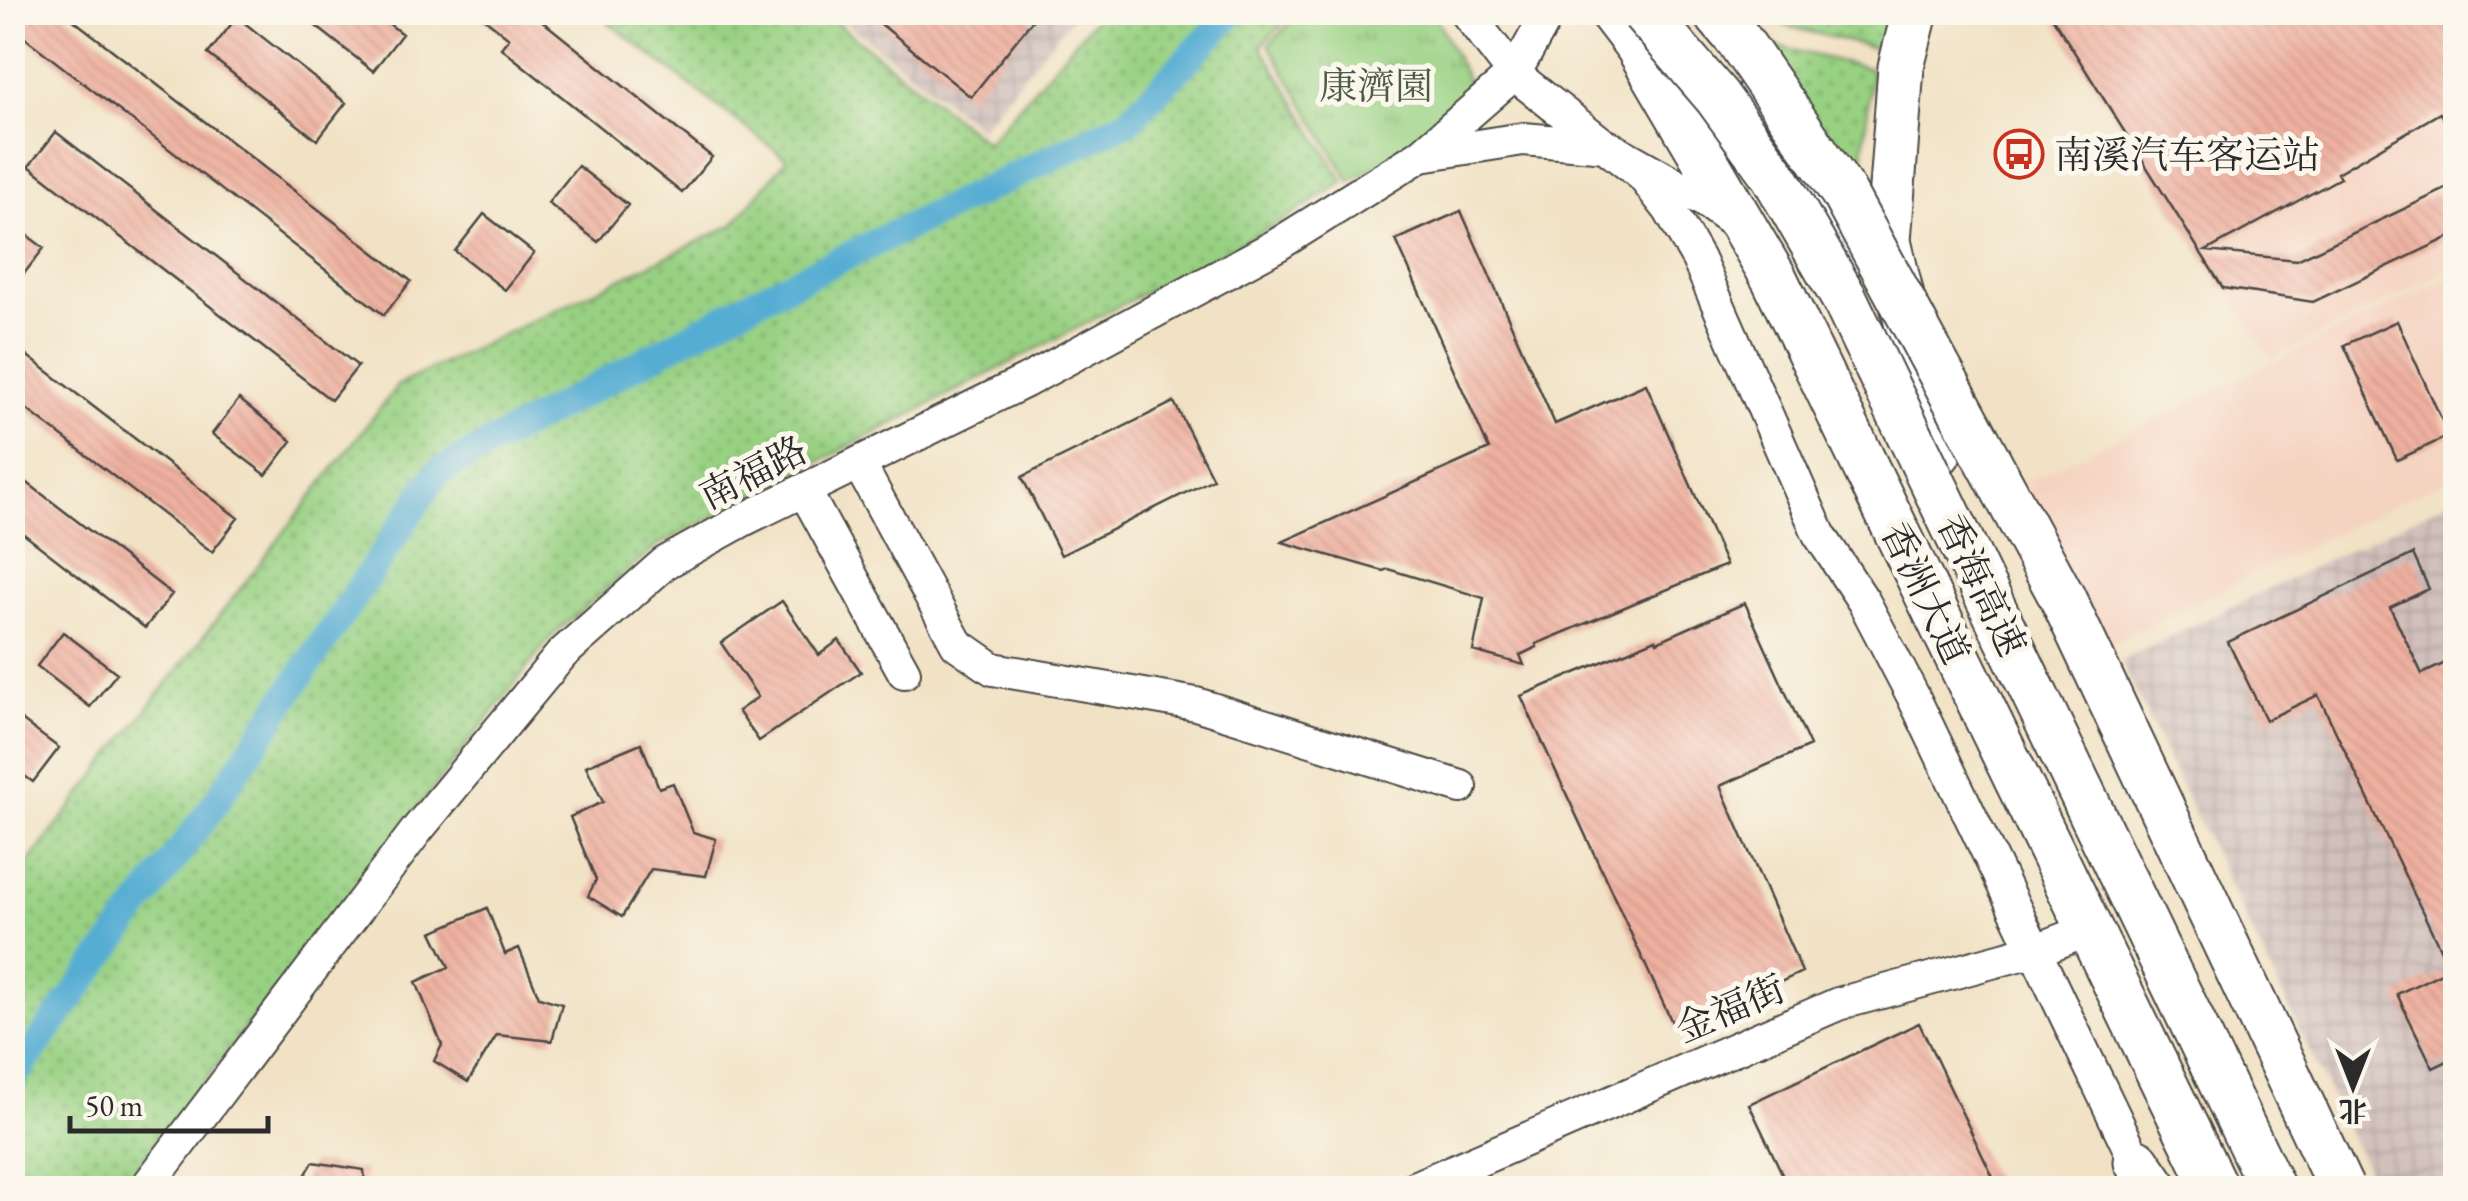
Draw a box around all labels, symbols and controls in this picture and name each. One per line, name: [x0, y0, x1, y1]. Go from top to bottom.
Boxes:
park label: 康濟園: [1319, 61, 1433, 110]
bus stop icon: 南溪汽车客运站: [1993, 128, 2045, 180]
place label: 南溪汽车客运站: [2054, 130, 2320, 179]
street label: 南福路: [691, 424, 815, 520]
street label: 香海高速: [1927, 506, 2037, 664]
street label: 香洲大道: [1871, 514, 1981, 672]
street label: 金福街: [1668, 963, 1792, 1053]
north arrow: [2303, 1036, 2403, 1136]
scale bar: [70, 1071, 268, 1133]
text: 50 m: [85, 1086, 143, 1125]
text: 北: [2339, 1093, 2367, 1129]

